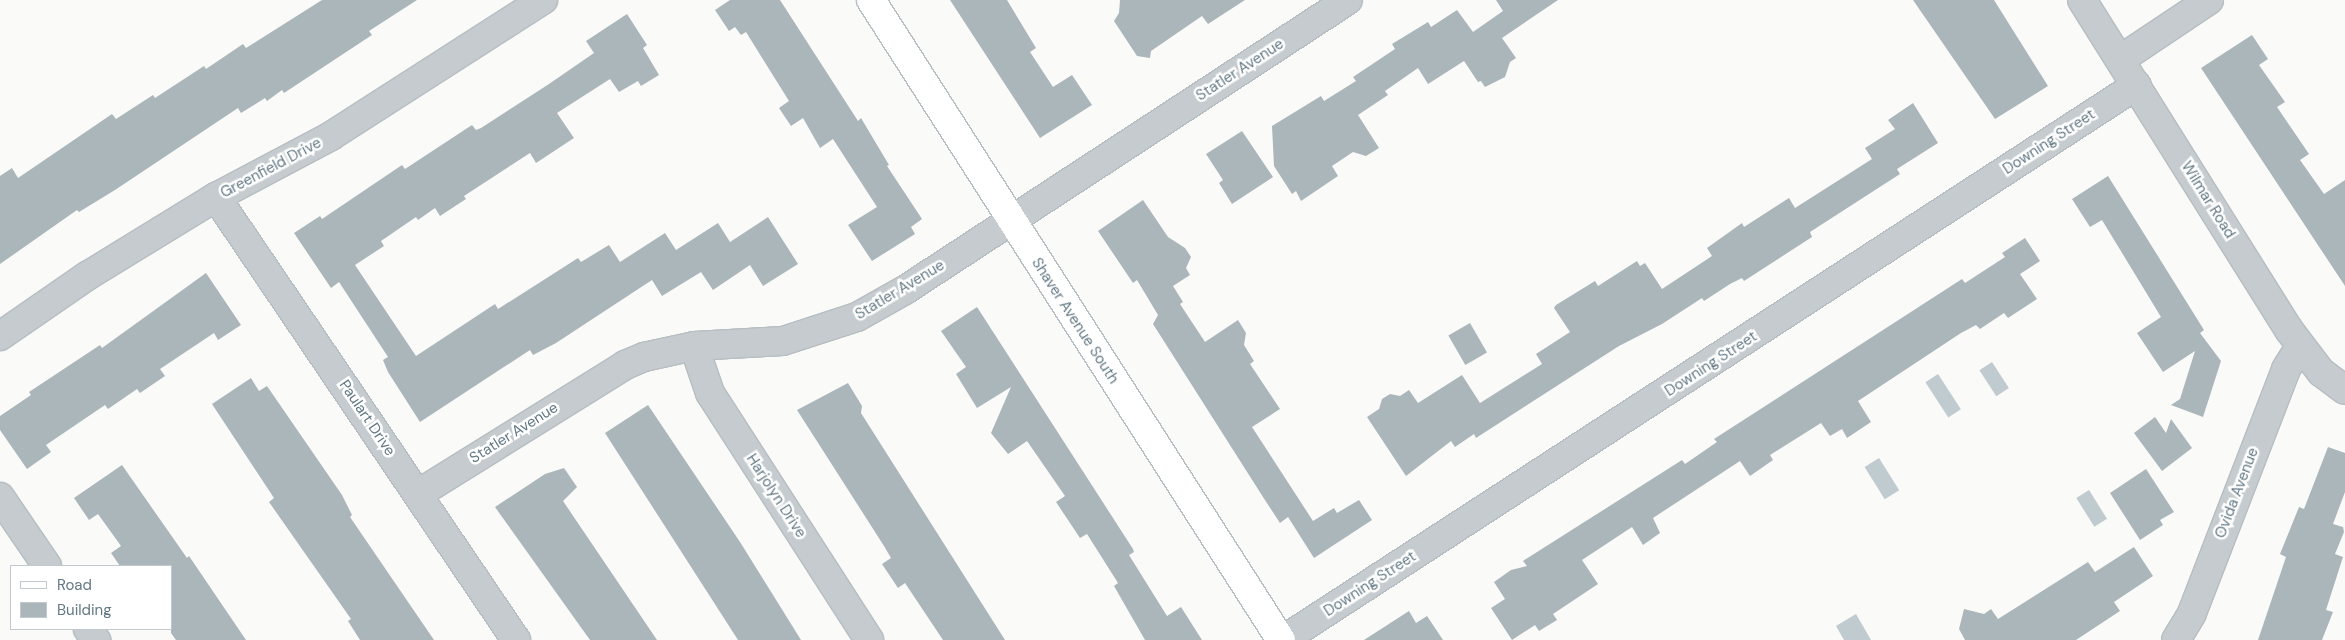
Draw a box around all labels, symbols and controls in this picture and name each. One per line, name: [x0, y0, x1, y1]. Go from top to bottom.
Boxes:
street label: Statler Avenue: [1193, 35, 1287, 105]
street label: Downing Street: [2000, 106, 2098, 178]
street label: Greenfield Drive: [218, 134, 324, 202]
street label: Wilmar Road: [2177, 158, 2239, 242]
street label: Shaver Avenue South: [1028, 255, 1122, 387]
street label: Statler Avenue: [852, 256, 948, 324]
street label: Downing Street: [1662, 328, 1760, 400]
street label: Paulart Drive: [335, 377, 399, 459]
street label: Statler Avenue: [466, 399, 562, 467]
street label: Ovida Avenue: [2211, 445, 2263, 541]
street label: Harjolyn Drive: [742, 451, 810, 541]
street label: Downing Street: [1321, 548, 1419, 620]
legend: [10, 565, 172, 630]
text: Road: [57, 575, 92, 595]
text: Building: [57, 600, 112, 620]

